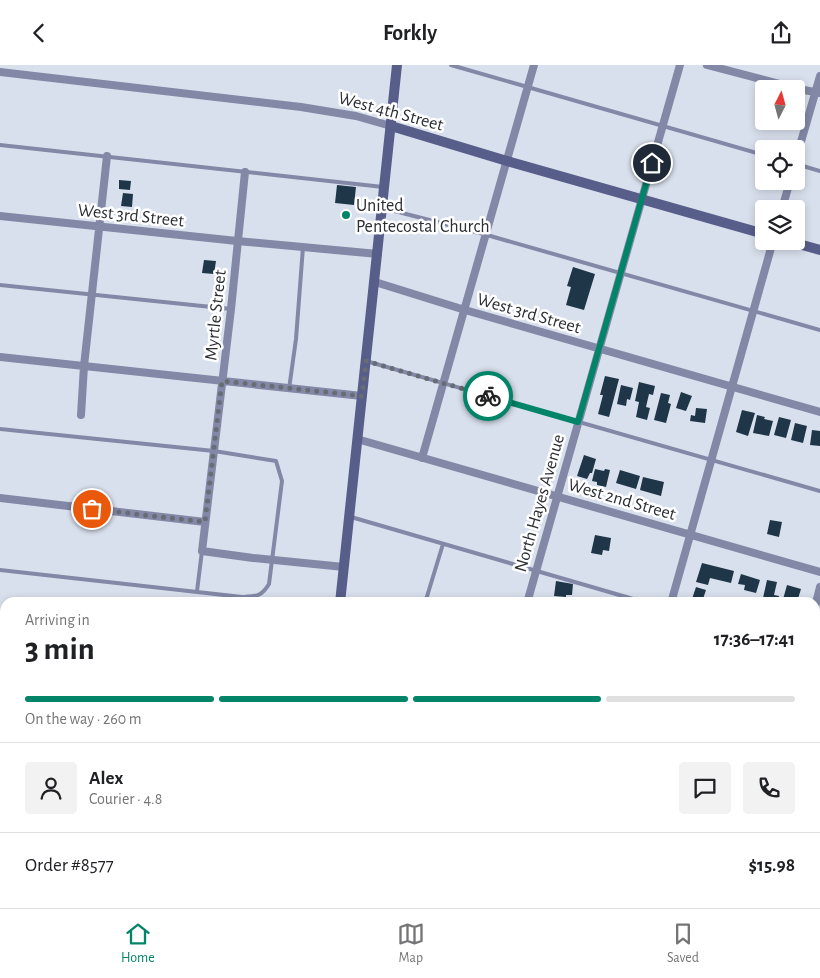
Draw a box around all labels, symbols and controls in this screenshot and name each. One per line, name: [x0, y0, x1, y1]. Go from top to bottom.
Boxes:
icon: back: [25, 19, 53, 47]
icon: share: [767, 19, 795, 47]
text: Forkly: [383, 22, 437, 44]
north arrow: [755, 80, 805, 130]
map controls: [755, 80, 805, 250]
street label: West 4th Street: [336, 89, 446, 135]
button: locate: [755, 140, 805, 190]
pin: [631, 142, 673, 184]
icon: home: [638, 149, 666, 177]
place label: United Pentecostal Church: [356, 197, 490, 236]
button: layers: [755, 200, 805, 250]
street label: West 3rd Street: [77, 201, 185, 231]
marker: United Pentecostal Church: [340, 209, 352, 221]
street label: Myrtle Street: [202, 269, 230, 361]
street label: West 3rd Street: [475, 291, 583, 337]
courier: [463, 371, 513, 421]
icon: bike: [474, 382, 502, 410]
street label: North Hayes Avenue: [512, 432, 568, 574]
street label: West 2nd Street: [566, 476, 678, 524]
pin: [71, 488, 113, 530]
icon: bag: [78, 495, 106, 523]
text: Arriving in: [25, 612, 90, 628]
text: 17:36–17:41: [714, 630, 795, 649]
text: 3 min: [25, 633, 95, 665]
text: On the way · 260 m: [25, 711, 142, 727]
button: person: [25, 762, 77, 814]
button: chat: [679, 762, 731, 814]
button: phone: [743, 762, 795, 814]
text: Alex: [89, 769, 123, 788]
text: Courier · 4.8: [89, 791, 162, 807]
text: Order #8577: [25, 856, 114, 875]
text: $15.98: [749, 856, 795, 875]
tab: Home: [121, 920, 155, 967]
tab: Map: [397, 920, 425, 967]
tab: Saved: [667, 920, 699, 967]

